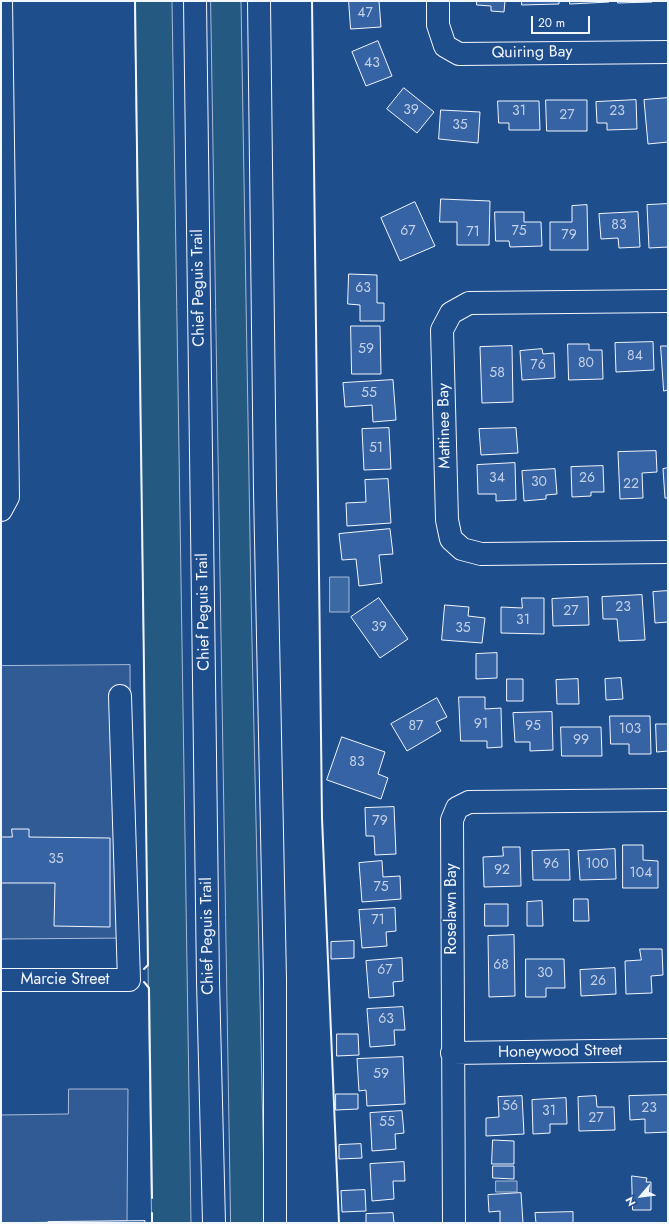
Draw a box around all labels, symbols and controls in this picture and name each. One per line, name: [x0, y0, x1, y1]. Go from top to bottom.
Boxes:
house number: 47: [357, 6, 373, 22]
scale bar: [533, 8, 592, 34]
text: 20 m: [538, 14, 565, 32]
street label: Quiring Bay: [491, 43, 573, 63]
house number: 43: [364, 56, 380, 72]
house number: 39: [403, 103, 419, 119]
house number: 31: [512, 104, 526, 120]
house number: 23: [609, 104, 625, 120]
house number: 27: [559, 108, 575, 124]
house number: 35: [452, 118, 468, 134]
house number: 83: [611, 218, 627, 234]
house number: 67: [400, 224, 416, 240]
house number: 75: [511, 224, 527, 240]
house number: 71: [466, 225, 480, 241]
house number: 79: [561, 228, 577, 244]
street label: Chief Peguis Trail: [188, 229, 210, 347]
house number: 63: [355, 281, 371, 297]
house number: 59: [358, 342, 374, 358]
house number: 84: [627, 349, 643, 365]
house number: 80: [578, 356, 594, 372]
house number: 76: [530, 358, 546, 374]
house number: 58: [489, 366, 505, 382]
street label: Mattinee Bay: [435, 383, 455, 469]
house number: 55: [361, 386, 377, 402]
house number: 51: [369, 441, 383, 457]
house number: 34: [489, 471, 505, 487]
house number: 26: [579, 471, 595, 487]
house number: 30: [531, 475, 547, 491]
house number: 22: [623, 477, 639, 493]
street label: Chief Peguis Trail: [193, 553, 215, 671]
house number: 23: [615, 600, 631, 616]
house number: 27: [563, 604, 579, 620]
house number: 31: [516, 613, 530, 629]
house number: 39: [371, 620, 387, 636]
house number: 35: [455, 621, 471, 637]
house number: 91: [474, 717, 488, 733]
house number: 87: [409, 719, 423, 735]
house number: 95: [525, 719, 541, 735]
house number: 103: [619, 722, 641, 738]
house number: 99: [573, 733, 589, 749]
house number: 83: [349, 755, 365, 771]
house number: 79: [372, 814, 388, 830]
house number: 35: [48, 852, 64, 868]
house number: 96: [543, 857, 559, 873]
house number: 100: [585, 857, 609, 873]
street label: Roselawn Bay: [442, 863, 462, 955]
house number: 92: [494, 863, 510, 879]
house number: 104: [630, 866, 652, 882]
street label: Chief Peguis Trail: [197, 877, 219, 995]
house number: 75: [373, 880, 389, 896]
house number: 71: [371, 913, 385, 929]
house number: 68: [493, 958, 509, 974]
house number: 67: [377, 963, 393, 979]
house number: 30: [537, 966, 553, 982]
street label: Marcie Street: [21, 970, 109, 990]
house number: 26: [590, 974, 606, 990]
house number: 63: [378, 1012, 394, 1028]
street label: Honeywood Street: [498, 1041, 622, 1063]
house number: 59: [373, 1067, 389, 1083]
house number: 56: [502, 1099, 518, 1115]
house number: 23: [641, 1101, 657, 1117]
house number: 31: [542, 1104, 556, 1120]
house number: 27: [588, 1111, 604, 1127]
house number: 55: [379, 1115, 395, 1131]
north arrow: [621, 1176, 661, 1216]
text: N: [621, 1194, 640, 1209]

